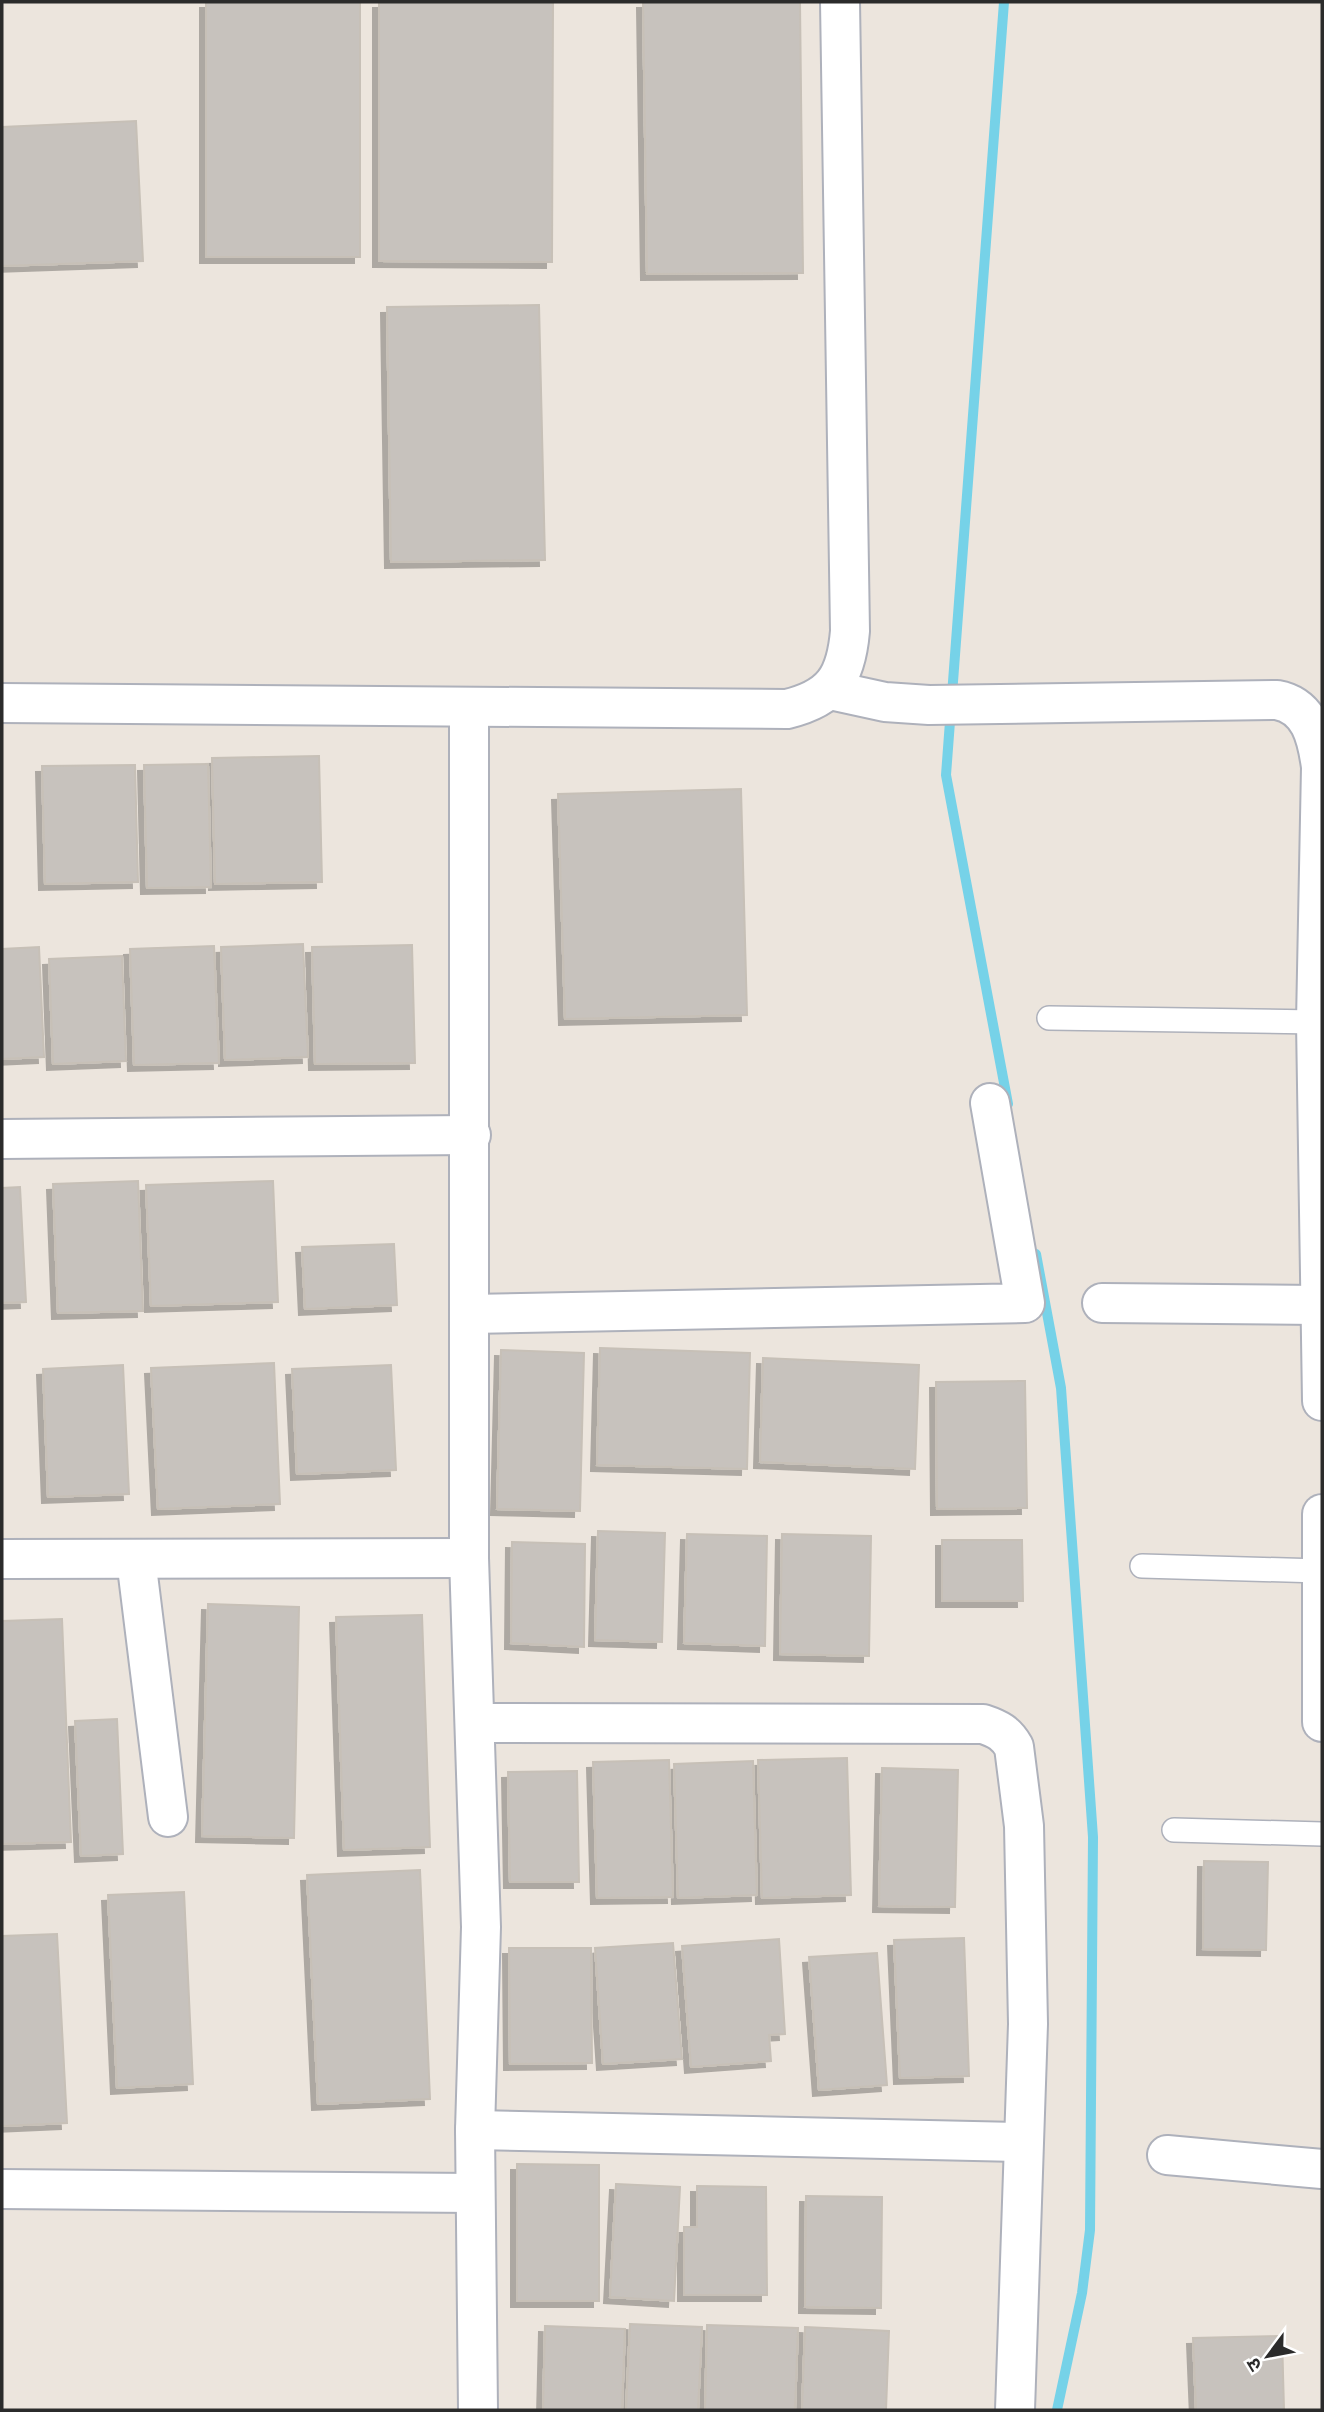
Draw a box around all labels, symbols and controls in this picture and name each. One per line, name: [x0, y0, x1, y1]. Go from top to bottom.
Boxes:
north arrow: [1233, 2321, 1303, 2391]
text: उ: [1241, 2354, 1266, 2376]

